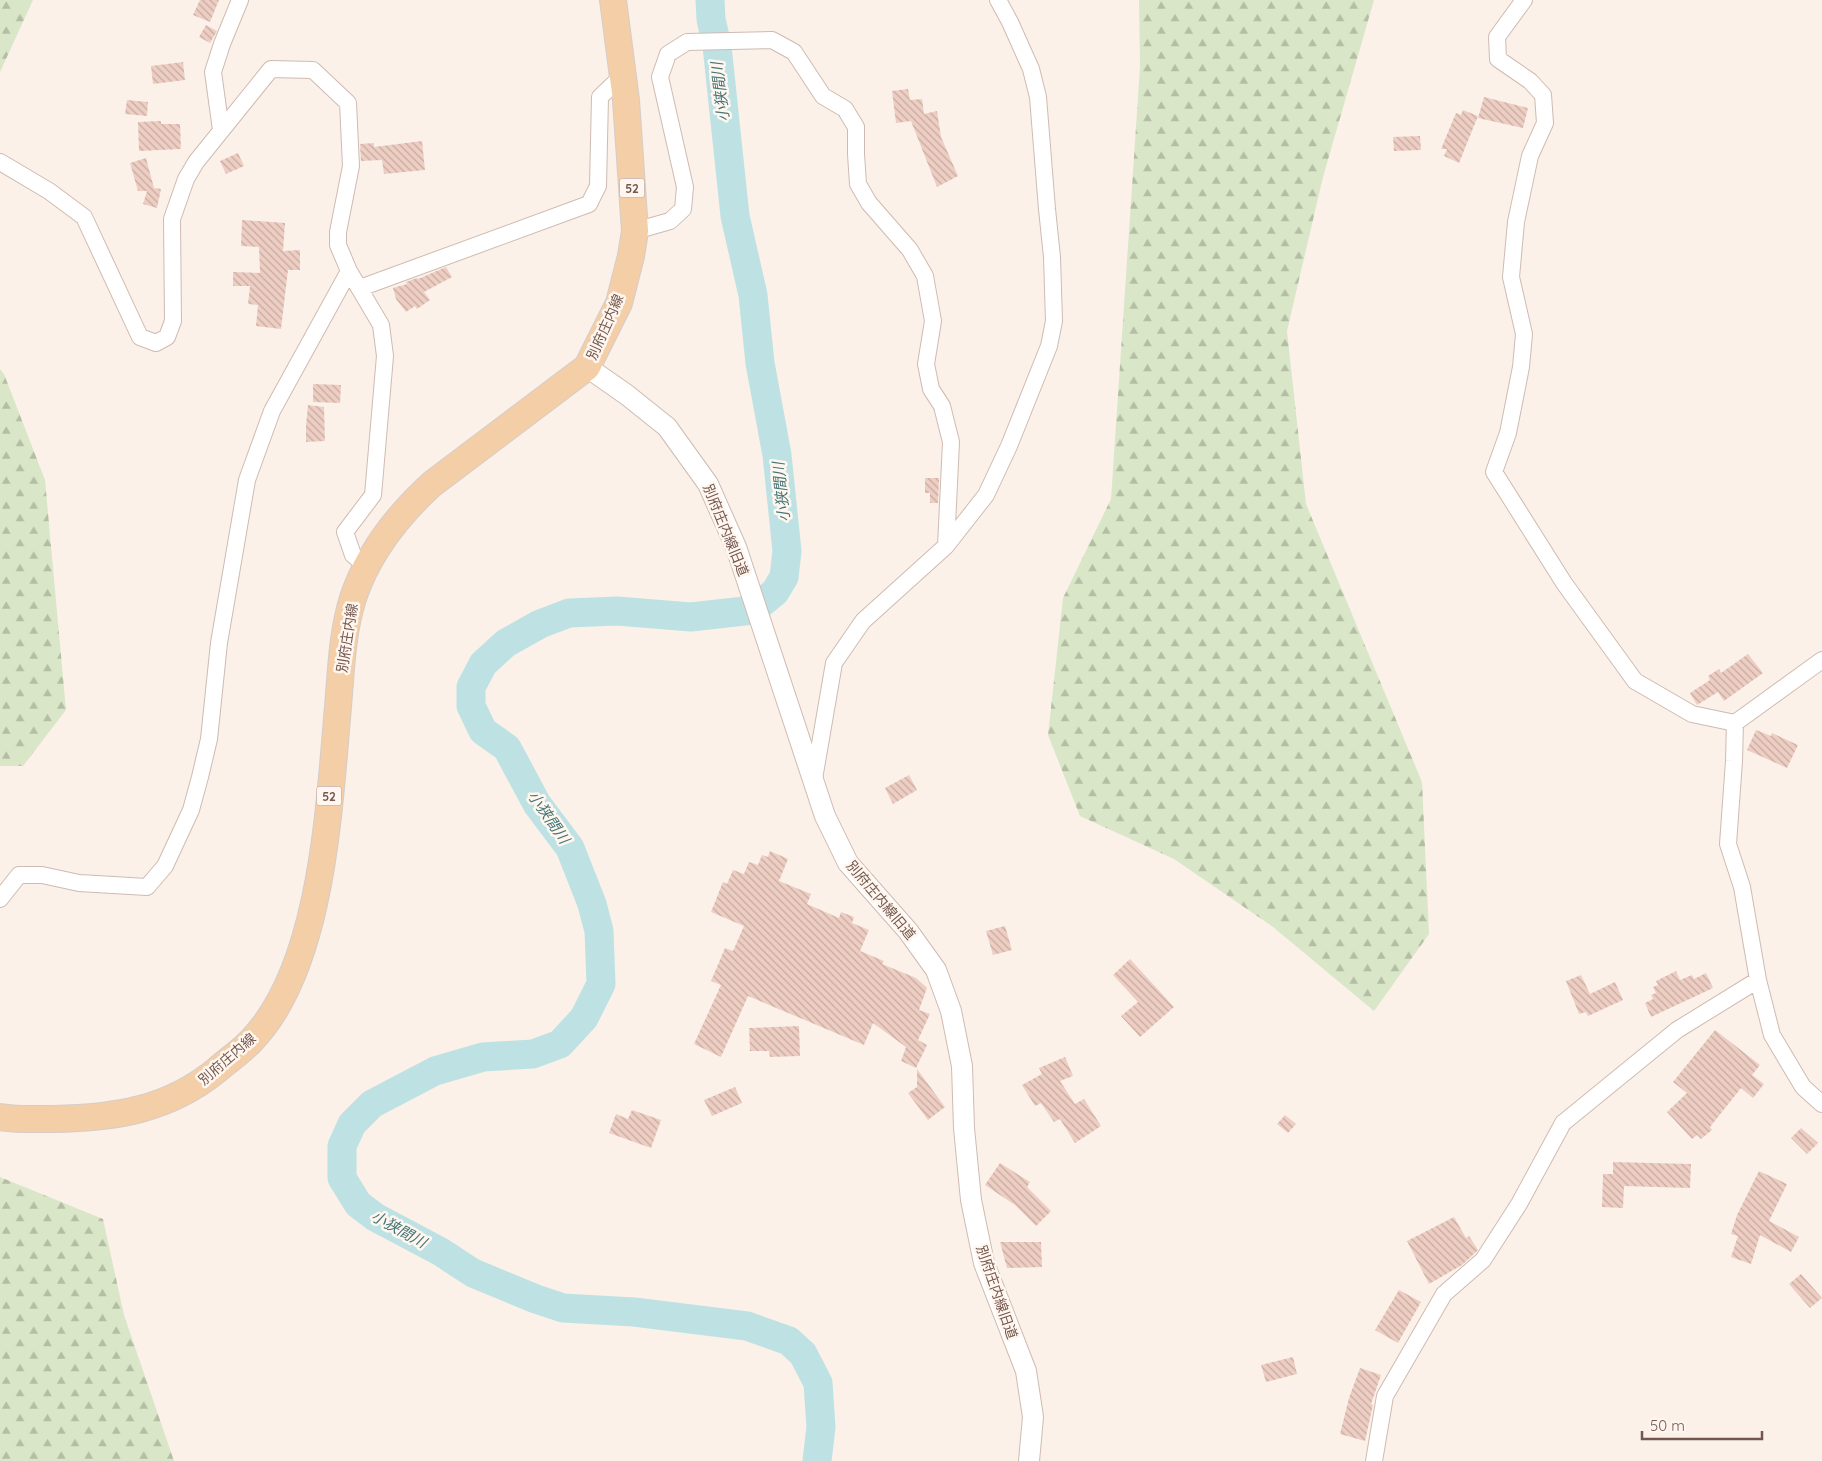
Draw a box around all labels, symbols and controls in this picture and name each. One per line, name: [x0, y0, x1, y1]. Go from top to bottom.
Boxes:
water label: 小狭間川: [707, 59, 733, 123]
road number: 52: [620, 178, 644, 198]
street label: 別府庄内線: [583, 291, 627, 363]
water label: 小狭間川: [768, 459, 794, 523]
street label: 別府庄内線旧道: [699, 481, 753, 579]
street label: 別府庄内線: [333, 602, 361, 674]
road number: 52: [316, 786, 342, 806]
water label: 小狭間川: [524, 787, 575, 849]
street label: 別府庄内線旧道: [843, 857, 919, 943]
street label: 別府庄内線: [195, 1029, 259, 1089]
water label: 小狭間川: [368, 1206, 432, 1253]
street label: 別府庄内線旧道: [973, 1243, 1021, 1341]
scale bar: [1642, 1408, 1762, 1440]
text: 50 m: [1650, 1416, 1685, 1435]

